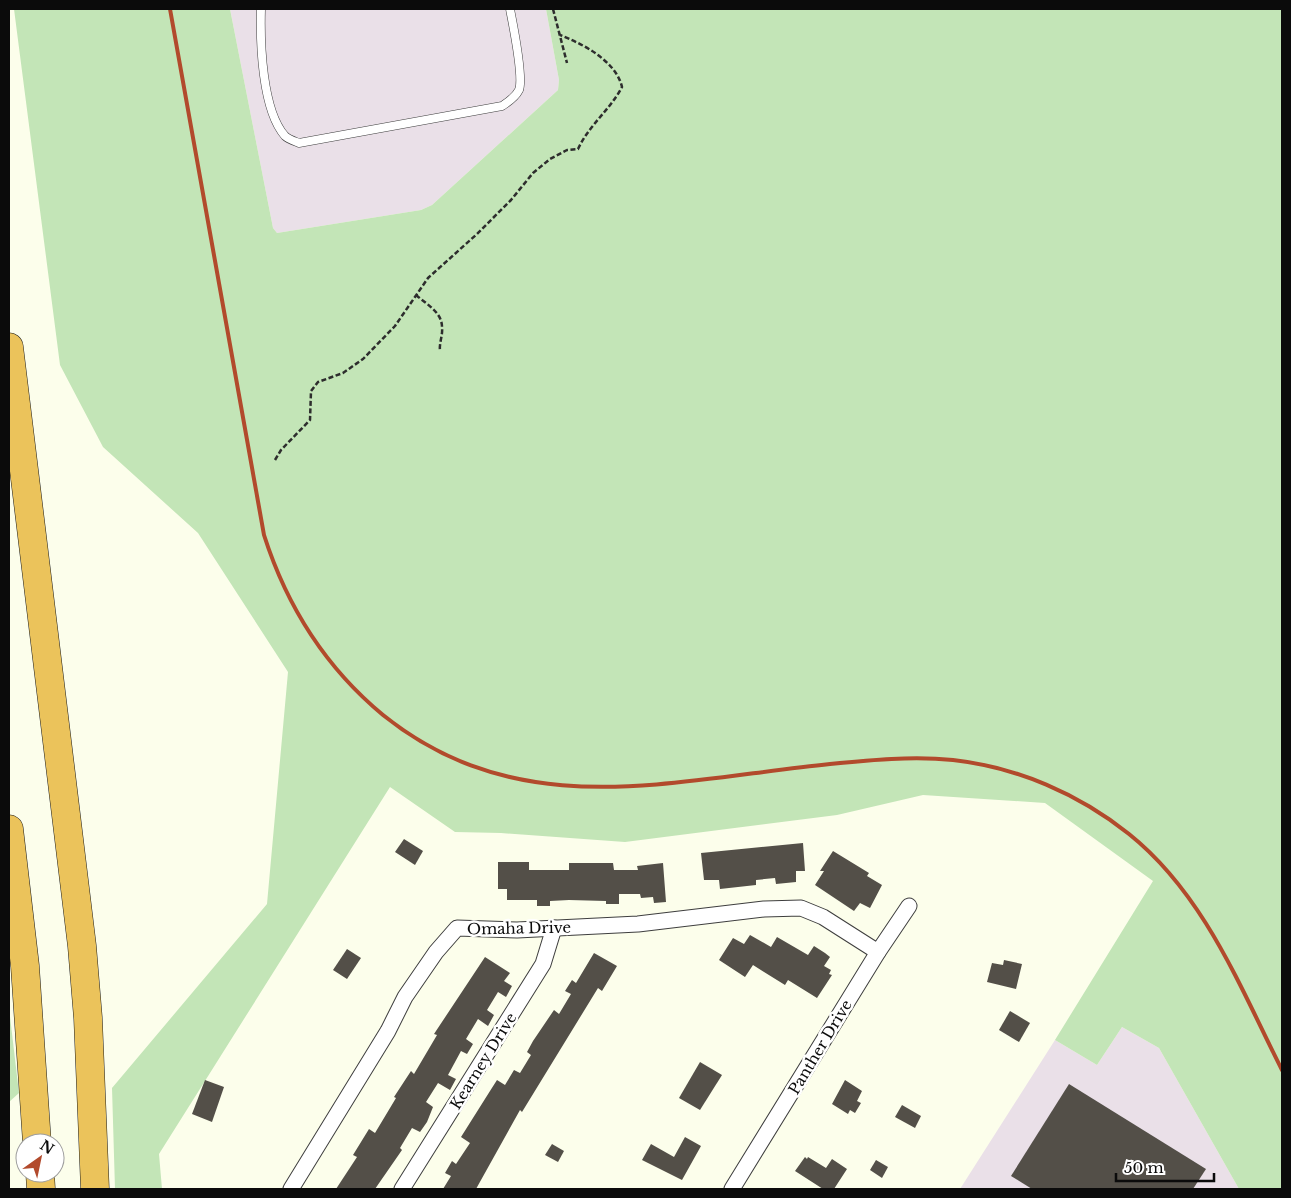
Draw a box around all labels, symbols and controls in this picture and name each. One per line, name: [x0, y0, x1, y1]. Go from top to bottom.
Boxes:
street label: Omaha Drive: [467, 918, 571, 938]
street label: Panther Drive: [784, 996, 856, 1098]
street label: Kearney Drive: [446, 1009, 520, 1113]
north arrow: [15, 1133, 65, 1183]
text: N: [37, 1136, 58, 1158]
scale bar: [1116, 1150, 1214, 1182]
text: 50 m: [1124, 1158, 1164, 1177]

